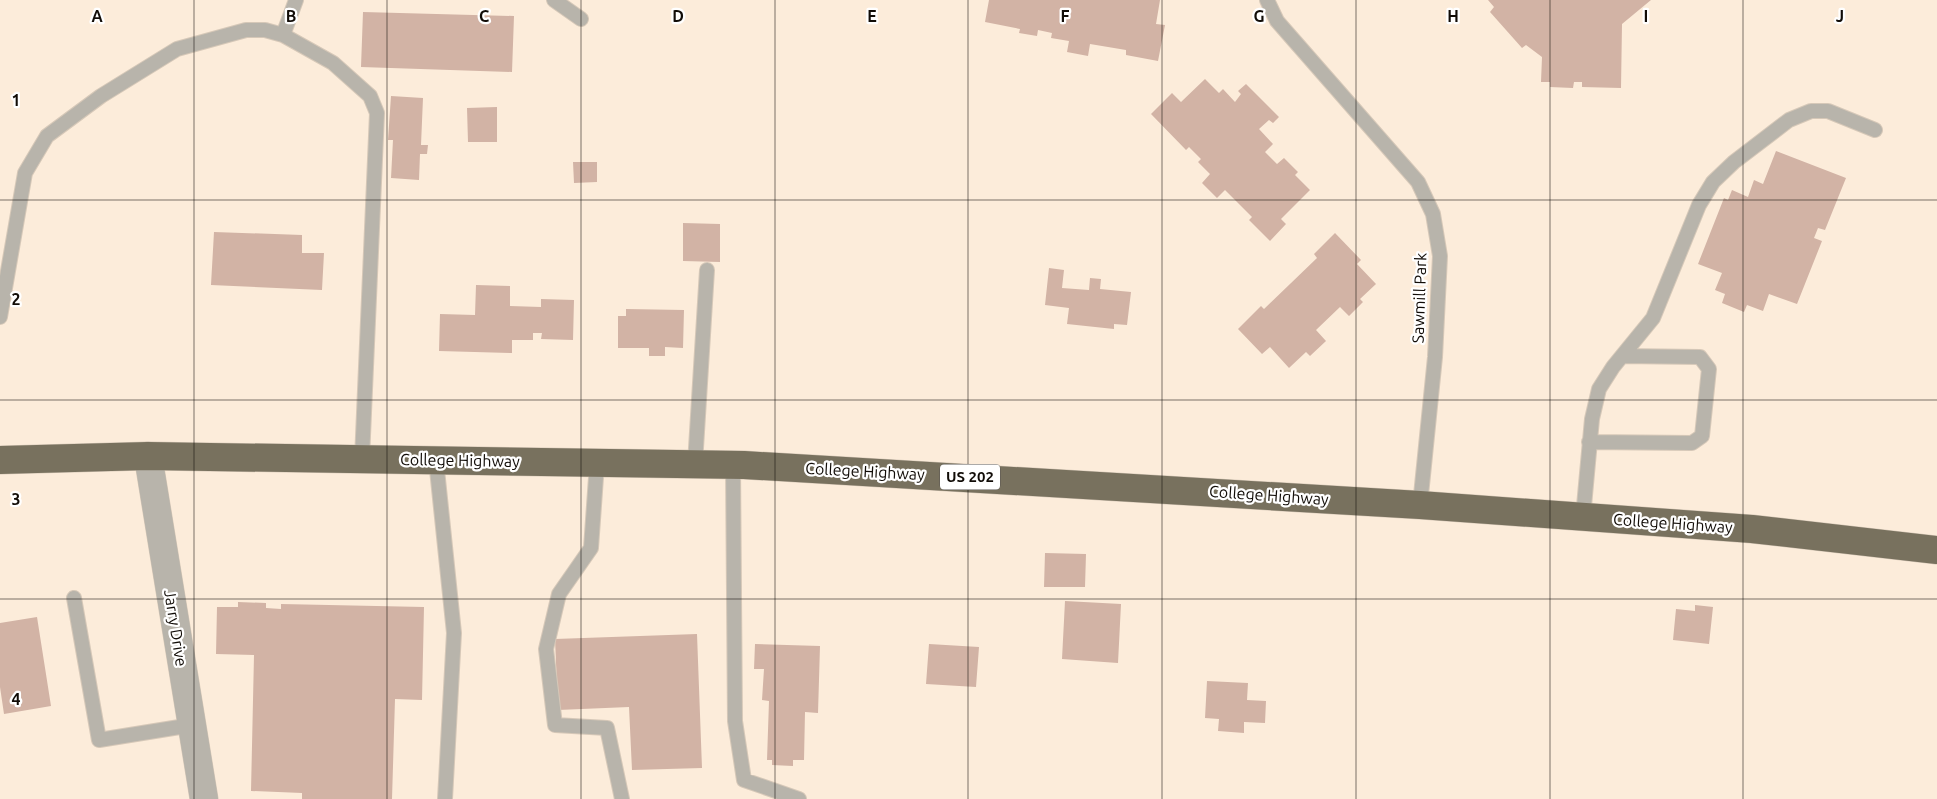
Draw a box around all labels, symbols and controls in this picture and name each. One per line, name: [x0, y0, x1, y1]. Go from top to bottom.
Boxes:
text: A: [91, 7, 103, 25]
text: B: [286, 7, 296, 25]
text: C: [479, 7, 489, 25]
text: D: [672, 7, 684, 25]
text: E: [867, 7, 877, 25]
text: F: [1061, 7, 1070, 25]
text: G: [1253, 7, 1265, 25]
text: H: [1447, 7, 1459, 25]
text: I: [1644, 7, 1648, 25]
text: J: [1836, 7, 1844, 25]
text: 1: [11, 91, 21, 109]
street label: Sawmill Park: [1408, 252, 1430, 344]
text: 2: [11, 290, 21, 308]
street label: College Highway: [400, 450, 520, 470]
street label: College Highway: [805, 459, 926, 483]
road number: US 202: [940, 464, 1000, 490]
street label: College Highway: [1209, 482, 1330, 508]
text: 3: [11, 490, 21, 508]
street label: College Highway: [1613, 510, 1734, 536]
street label: Jarry Drive: [161, 588, 191, 668]
text: 4: [11, 690, 21, 708]

